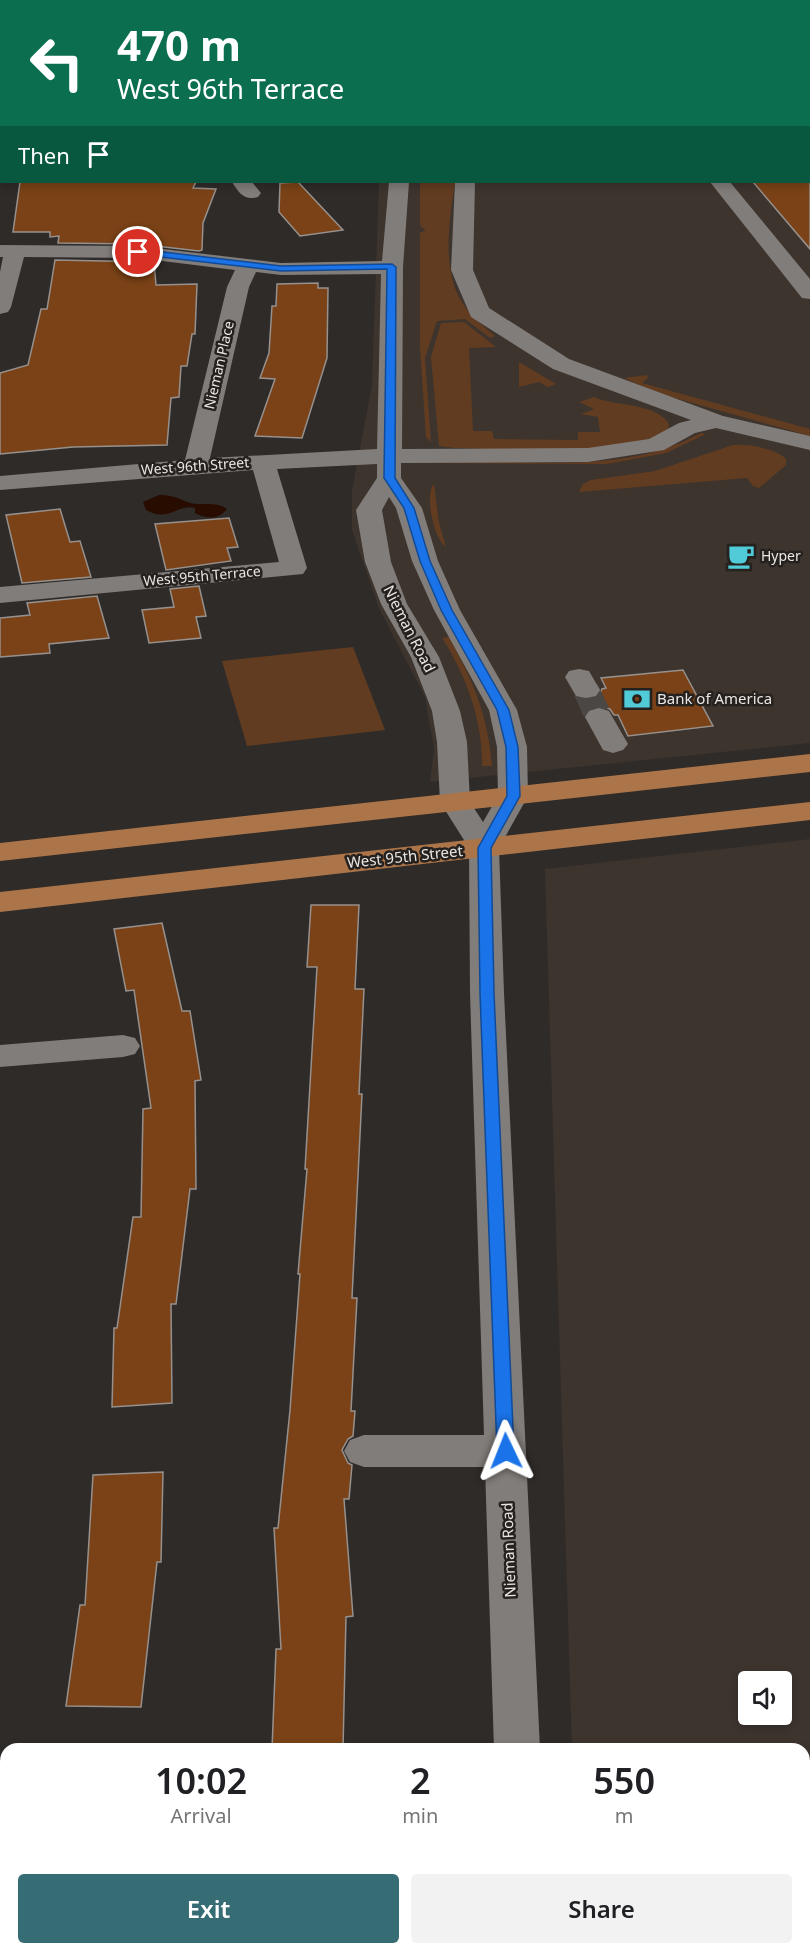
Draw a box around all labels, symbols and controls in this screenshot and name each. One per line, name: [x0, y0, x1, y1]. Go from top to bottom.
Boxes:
text: 470 m: [117, 16, 241, 73]
icon: left: [18, 24, 96, 102]
text: West 96th Terrace: [117, 70, 344, 107]
icon: arrive: [82, 138, 115, 171]
text: Then: [18, 140, 70, 170]
pin: [112, 226, 163, 277]
icon: arrive: [121, 235, 154, 268]
street label: Nieman Place: [199, 319, 238, 411]
street label: West 96th Street: [140, 452, 250, 479]
cafe icon: Hyper: [726, 541, 756, 571]
place label: Hyper: [761, 546, 801, 565]
street label: West 95th Terrace: [142, 561, 262, 590]
street label: Nieman Road: [379, 582, 440, 676]
bank icon: Bank of America: [622, 684, 652, 714]
place label: Bank of America: [657, 688, 772, 708]
street label: West 95th Street: [346, 840, 464, 872]
position arrow: [474, 1419, 538, 1483]
street label: Nieman Road: [496, 1502, 520, 1598]
map controls: [738, 1671, 792, 1725]
button: sound: [738, 1671, 792, 1725]
text: 10:02: [155, 1756, 247, 1805]
text: 2: [410, 1756, 431, 1805]
text: 550: [593, 1756, 655, 1805]
text: Arrival: [171, 1802, 232, 1829]
text: min: [402, 1802, 438, 1829]
text: m: [615, 1802, 634, 1829]
button: Exit: [18, 1874, 399, 1943]
button: Share: [411, 1874, 792, 1943]

